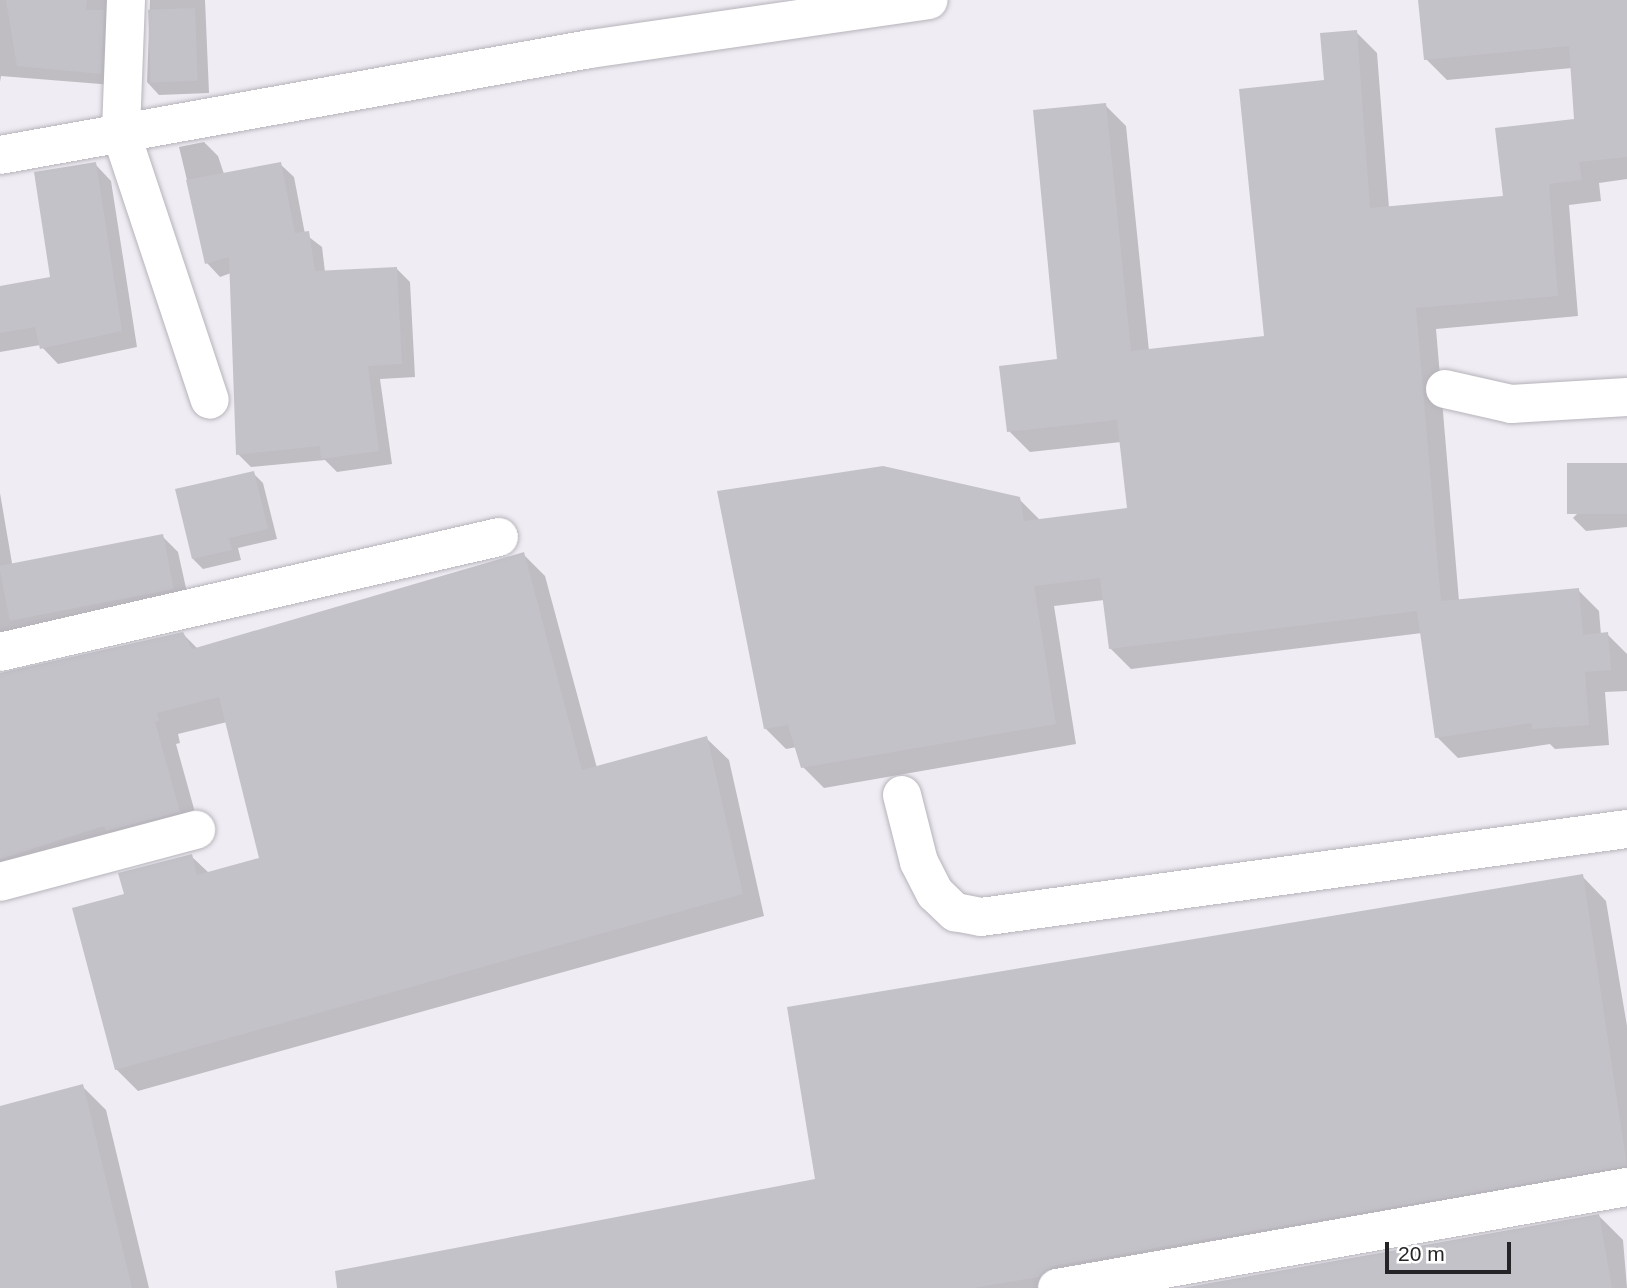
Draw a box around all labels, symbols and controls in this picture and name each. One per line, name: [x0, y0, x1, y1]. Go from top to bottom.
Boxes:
scale bar: [1389, 1228, 1515, 1272]
text: 20 m: [1398, 1242, 1445, 1265]

